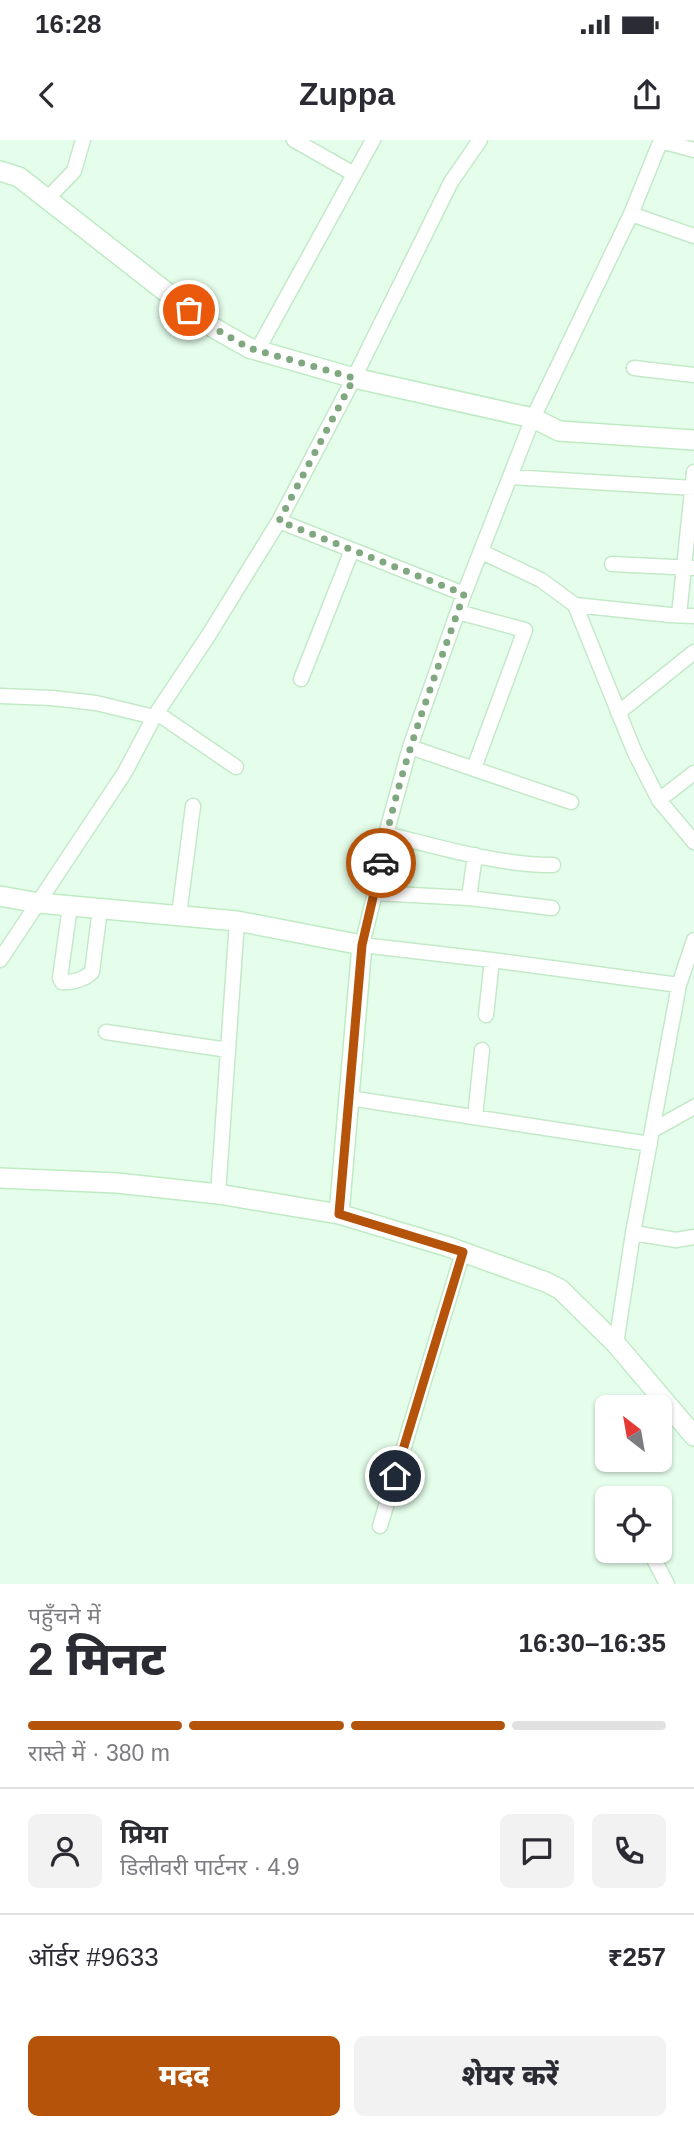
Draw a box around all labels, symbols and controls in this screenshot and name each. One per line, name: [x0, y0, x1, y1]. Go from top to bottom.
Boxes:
text: 16:28: [35, 9, 102, 39]
icon: back: [28, 76, 66, 114]
text: Zuppa: [299, 76, 395, 112]
icon: share: [628, 76, 666, 114]
pin: [159, 280, 219, 340]
icon: bag: [170, 291, 208, 329]
courier: [346, 828, 416, 898]
icon: car: [362, 844, 400, 882]
north arrow: [595, 1395, 672, 1472]
map controls: [595, 1395, 672, 1563]
pin: [365, 1446, 425, 1506]
icon: home: [376, 1457, 414, 1495]
button: locate: [595, 1486, 672, 1563]
text: पहुँचने में: [28, 1603, 101, 1629]
text: 16:30–16:35: [519, 1628, 666, 1658]
text: 2 मिनट: [28, 1633, 165, 1685]
text: रास्ते में · 380 m: [28, 1740, 170, 1766]
button: person: [28, 1814, 102, 1888]
button: chat: [500, 1814, 574, 1888]
button: phone: [592, 1814, 666, 1888]
text: प्रिया: [120, 1819, 168, 1849]
text: डिलीवरी पार्टनर · 4.9: [120, 1854, 300, 1880]
text: ऑर्डर #9633: [28, 1942, 159, 1972]
text: ₹257: [608, 1942, 666, 1972]
button: मदद: [28, 2036, 340, 2116]
button: शेयर करें: [354, 2036, 666, 2116]

